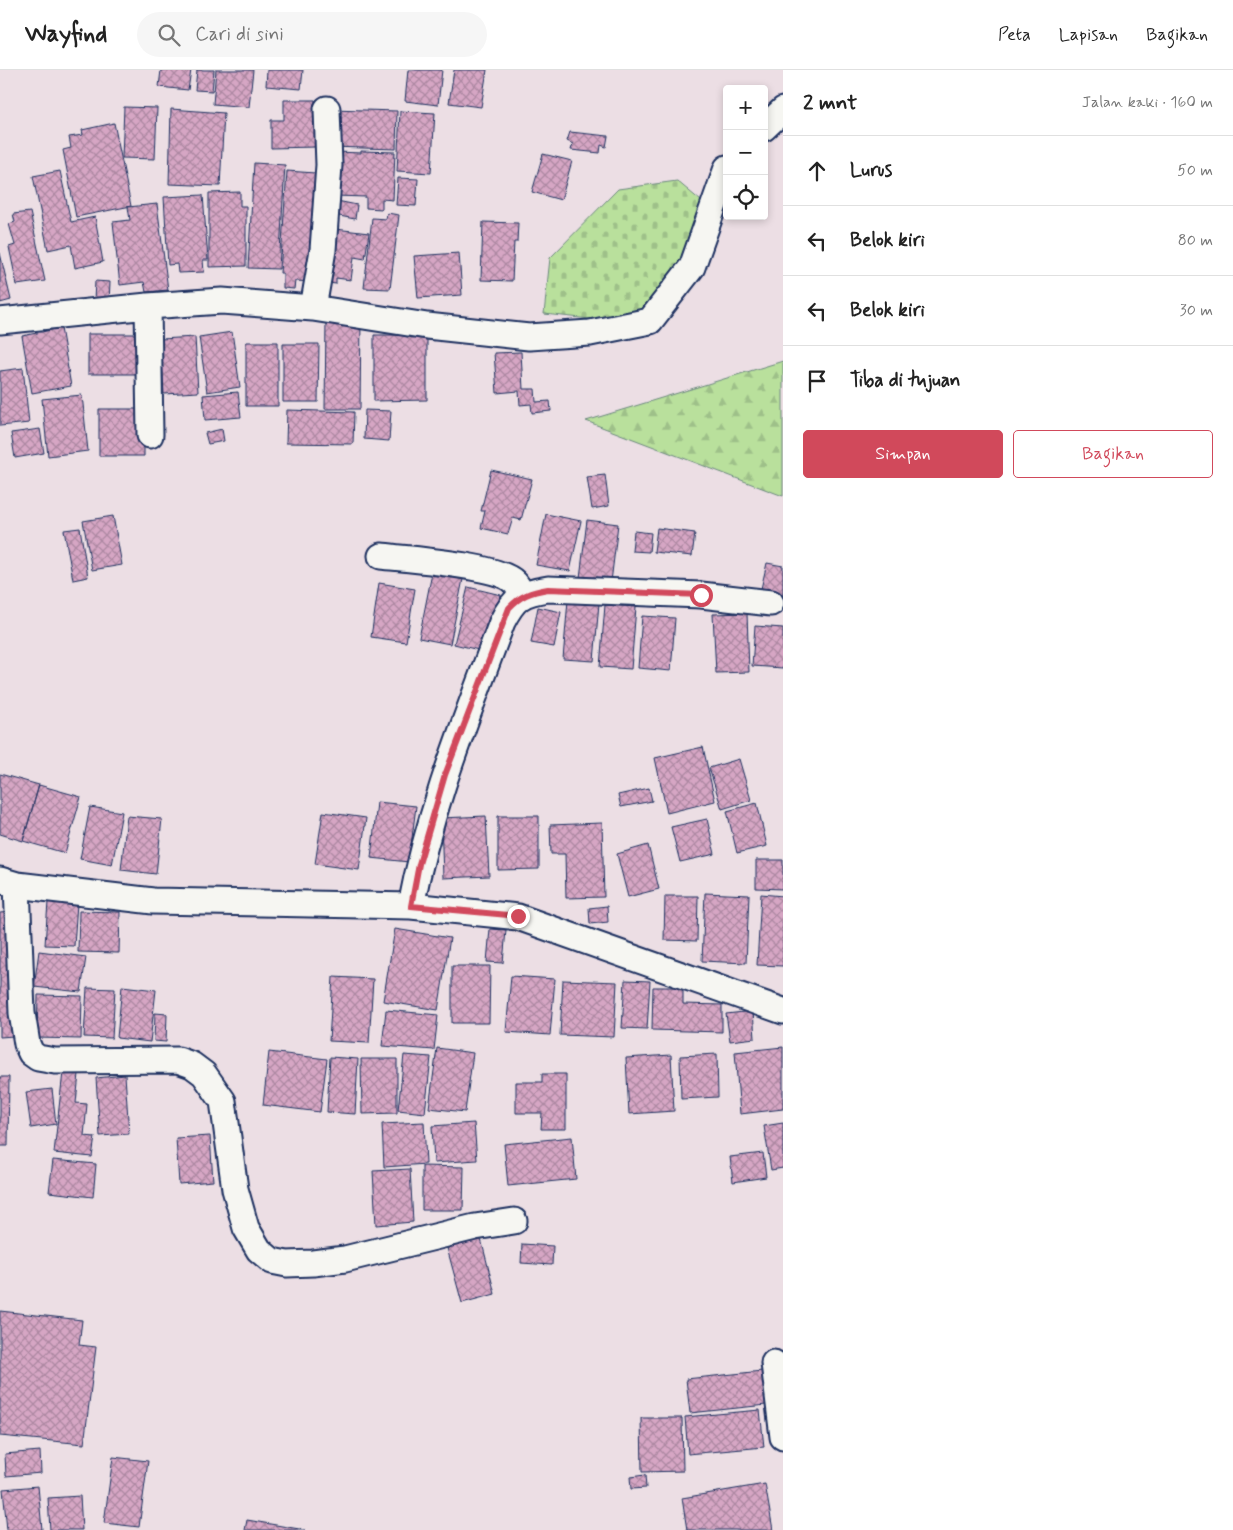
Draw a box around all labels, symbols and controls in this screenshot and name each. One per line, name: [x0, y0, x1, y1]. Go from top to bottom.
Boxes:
search box: [137, 12, 487, 57]
text: Wayfind: [25, 19, 107, 50]
icon: search: [155, 21, 183, 49]
text: Cari di sini: [195, 22, 284, 47]
text: Peta: [998, 23, 1031, 47]
text: Lapisan: [1059, 23, 1118, 47]
text: Bagikan: [1146, 23, 1208, 47]
map controls: [723, 85, 768, 220]
button: +: [723, 85, 768, 130]
text: 2 mnt: [803, 89, 857, 117]
text: Jalan kaki · 160 m: [1082, 92, 1213, 113]
button: −: [723, 130, 768, 175]
icon: ahead: [803, 157, 831, 185]
text: Lurus: [850, 158, 892, 183]
text: 50 m: [1177, 160, 1213, 181]
button: locate: [723, 175, 768, 220]
icon: left: [803, 227, 831, 255]
text: Belok kiri: [850, 228, 925, 253]
text: 80 m: [1178, 230, 1213, 251]
icon: left: [803, 297, 831, 325]
text: Belok kiri: [850, 298, 925, 323]
text: 30 m: [1180, 300, 1213, 321]
icon: arrive: [803, 367, 831, 395]
text: Tiba di tujuan: [850, 368, 961, 393]
button: Simpan: [803, 430, 1003, 478]
button: Bagikan: [1013, 430, 1213, 478]
route start: [690, 584, 713, 607]
route end: [507, 905, 530, 928]

